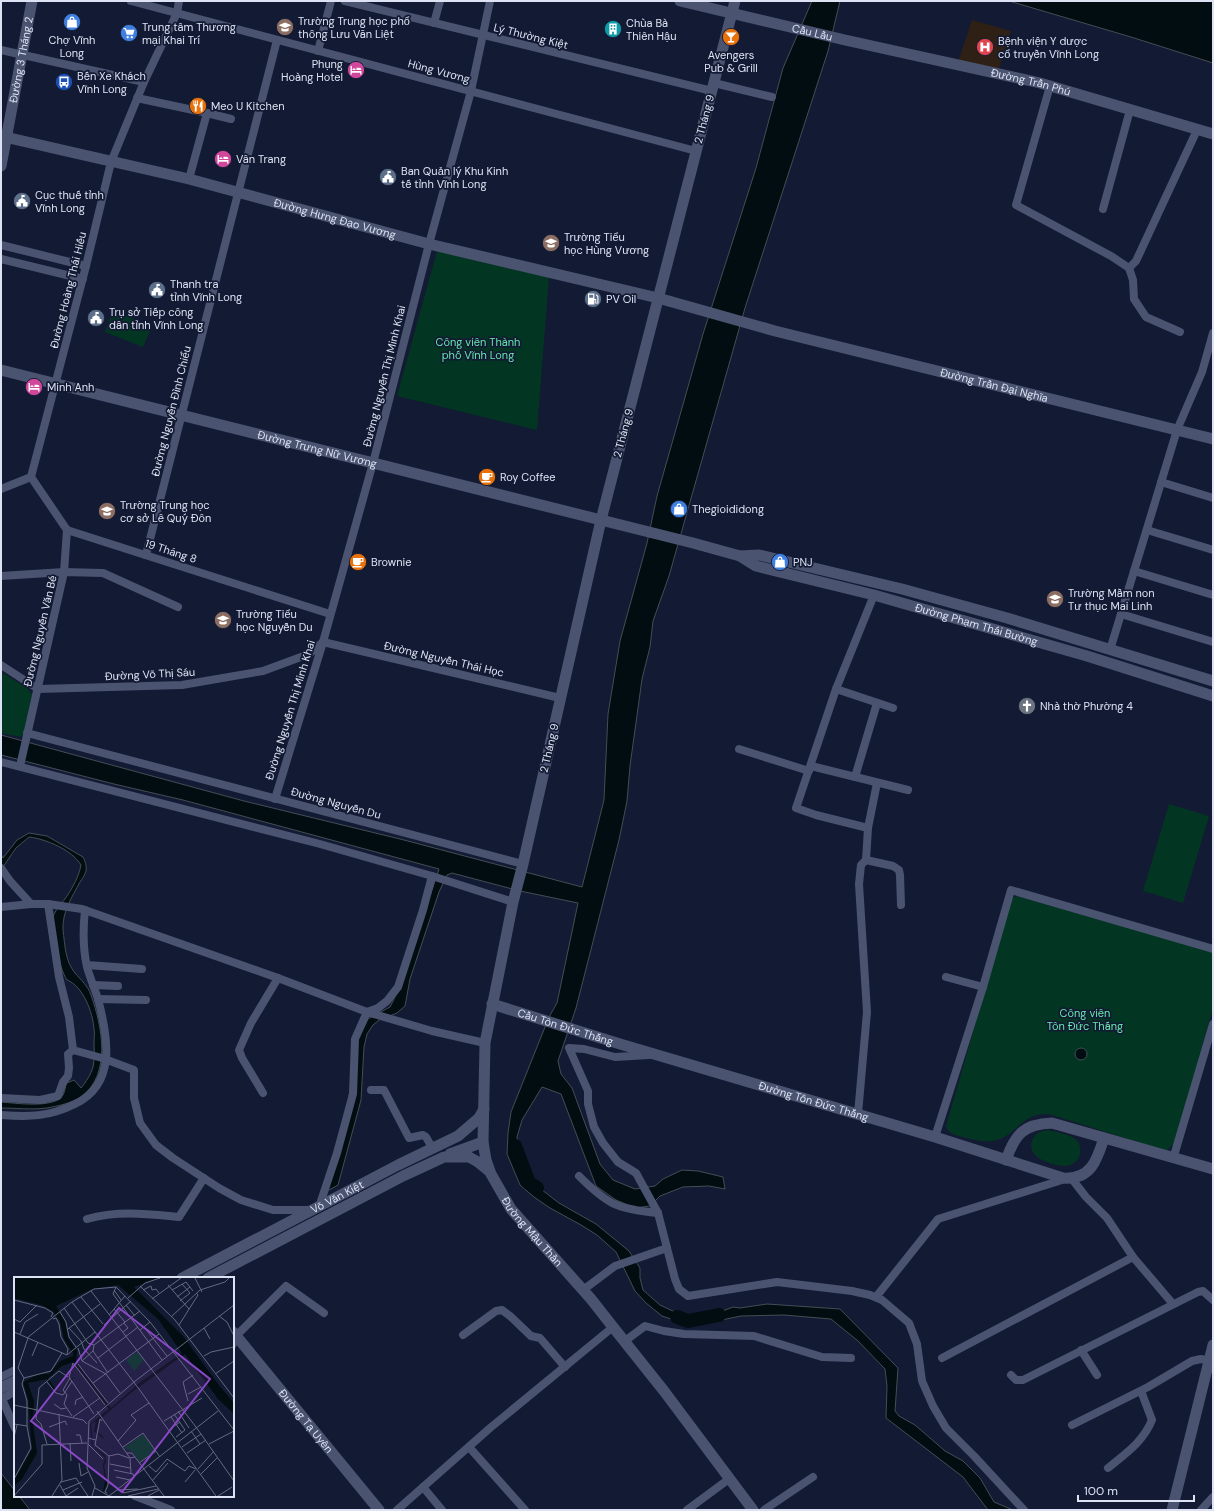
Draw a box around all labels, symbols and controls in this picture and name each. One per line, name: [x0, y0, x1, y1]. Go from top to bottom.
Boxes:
shop icon: Chợ Vĩnh Long: [62, 12, 82, 32]
place label: Trường Trung học phổ thông Lưu Văn Liệt: [298, 14, 410, 41]
street label: Đường 3 Tháng 2: [6, 16, 36, 104]
place label: Chùa Bà Thiên Hậu: [626, 16, 677, 43]
school or university icon: Trường Trung học phổ thông Lưu Văn Liệt: [275, 17, 295, 37]
building icon: Chùa Bà Thiên Hậu: [603, 19, 623, 39]
place label: Trung tâm Thương mại Khai Trí: [142, 20, 236, 47]
street label: Lý Thường Kiệt: [492, 20, 570, 52]
street label: Cầu Lầu: [791, 21, 834, 44]
supermarket icon: Trung tâm Thương mại Khai Trí: [119, 23, 139, 43]
bar icon: Avengers Pub & Grill: [721, 27, 741, 47]
place label: Chợ Vĩnh Long: [49, 33, 95, 60]
place label: Bệnh viện Y dược cổ truyền Vĩnh Long: [998, 34, 1099, 61]
hospital icon: Bệnh viện Y dược cổ truyền Vĩnh Long: [975, 37, 995, 57]
place label: Avengers Pub & Grill: [704, 48, 758, 75]
street label: Hùng Vương: [406, 56, 472, 86]
place label: Phụng Hoàng Hotel: [281, 57, 343, 84]
hotel icon: Phụng Hoàng Hotel: [346, 60, 366, 80]
street label: Đường Trần Phú: [990, 65, 1072, 99]
place label: Bến Xe Khách Vĩnh Long: [77, 69, 146, 96]
bus stop icon: Bến Xe Khách Vĩnh Long: [54, 72, 74, 92]
street label: 2 Tháng 9: [691, 93, 717, 145]
restaurant icon: Meo U Kitchen: [188, 96, 208, 116]
place label: Meo U Kitchen: [211, 99, 284, 113]
hotel icon: Vân Trang: [213, 149, 233, 169]
place label: Vân Trang: [236, 152, 286, 166]
place label: Ban Quản lý Khu Kinh tế tỉnh Vĩnh Long: [401, 164, 508, 191]
public building icon: Ban Quản lý Khu Kinh tế tỉnh Vĩnh Long: [378, 167, 398, 187]
place label: Cục thuế tỉnh Vĩnh Long: [35, 188, 104, 215]
public building icon: Cục thuế tỉnh Vĩnh Long: [12, 191, 32, 211]
street label: Đường Hưng Đạo Vương: [272, 195, 397, 242]
street label: Đường Hoàng Thái Hiếu: [47, 230, 89, 350]
place label: Trường Tiểu học Hùng Vương: [564, 230, 649, 257]
school or university icon: Trường Tiểu học Hùng Vương: [541, 233, 561, 253]
place label: Thanh tra tỉnh Vĩnh Long: [170, 277, 242, 304]
public building icon: Thanh tra tỉnh Vĩnh Long: [147, 280, 167, 300]
fuel station icon: PV Oil: [583, 289, 603, 309]
place label: PV Oil: [606, 292, 636, 306]
street label: Đường Nguyễn Thị Minh Khai: [360, 304, 408, 448]
place label: Trụ sở Tiếp công dân tỉnh Vĩnh Long: [109, 305, 203, 332]
public building icon: Trụ sở Tiếp công dân tỉnh Vĩnh Long: [86, 308, 106, 328]
park label: Công viên Thành phố Vĩnh Long: [436, 335, 520, 362]
street label: Đường Nguyễn Đình Chiểu: [148, 344, 194, 478]
street label: Đường Trần Đại Nghĩa: [939, 365, 1050, 405]
hotel icon: Minh Anh: [24, 377, 44, 397]
place label: Minh Anh: [47, 380, 94, 394]
street label: 2 Tháng 9: [610, 407, 636, 459]
street label: Đường Trưng Nữ Vương: [256, 427, 378, 471]
cafe icon: Roy Coffee: [477, 467, 497, 487]
place label: Roy Coffee: [500, 470, 556, 484]
place label: Trường Trung học cơ sở Lê Quý Đôn: [120, 498, 211, 525]
shop icon: Thegioididong: [669, 499, 689, 519]
school or university icon: Trường Trung học cơ sở Lê Quý Đôn: [97, 501, 117, 521]
place label: Thegioididong: [692, 502, 764, 516]
street label: 19 Tháng 8: [143, 536, 199, 566]
cafe icon: Brownie: [348, 552, 368, 572]
shop icon: PNJ: [770, 552, 790, 572]
place label: Brownie: [371, 555, 411, 569]
place label: PNJ: [793, 555, 813, 569]
street label: Đường Nguyễn Văn Bé: [20, 574, 60, 688]
place label: Trường Mầm non Tư thục Mai Linh: [1068, 586, 1155, 613]
school or university icon: Trường Mầm non Tư thục Mai Linh: [1045, 589, 1065, 609]
street label: Đường Phạm Thái Bường: [913, 600, 1039, 649]
place label: Trường Tiểu học Nguyễn Du: [236, 607, 313, 634]
school or university icon: Trường Tiểu học Nguyễn Du: [213, 610, 233, 630]
street label: Đường Nguyễn Thị Minh Khai: [262, 638, 318, 782]
street label: Đường Nguyễn Thái Học: [383, 638, 505, 680]
street label: Đường Võ Thị Sáu: [105, 665, 195, 683]
church icon: Nhà thờ Phường 4: [1017, 696, 1037, 716]
place label: Nhà thờ Phường 4: [1040, 699, 1133, 713]
street label: 2 Tháng 9: [537, 722, 561, 774]
street label: Đường Nguyễn Du: [289, 784, 383, 822]
street label: Cầu Tôn Đức Thắng: [516, 1005, 615, 1048]
park label: Công viên Tôn Đức Thắng: [1047, 1006, 1123, 1033]
street label: Đường Tôn Đức Thắng: [757, 1078, 870, 1124]
street label: Võ Văn Kiệt: [308, 1177, 366, 1216]
street label: Đường Mậu Thân: [499, 1194, 566, 1269]
inset map: [14, 1277, 234, 1497]
street label: Đường Tạ Uyên: [276, 1386, 336, 1456]
scale bar: [1078, 1477, 1194, 1503]
text: 100 m: [1084, 1483, 1118, 1499]

